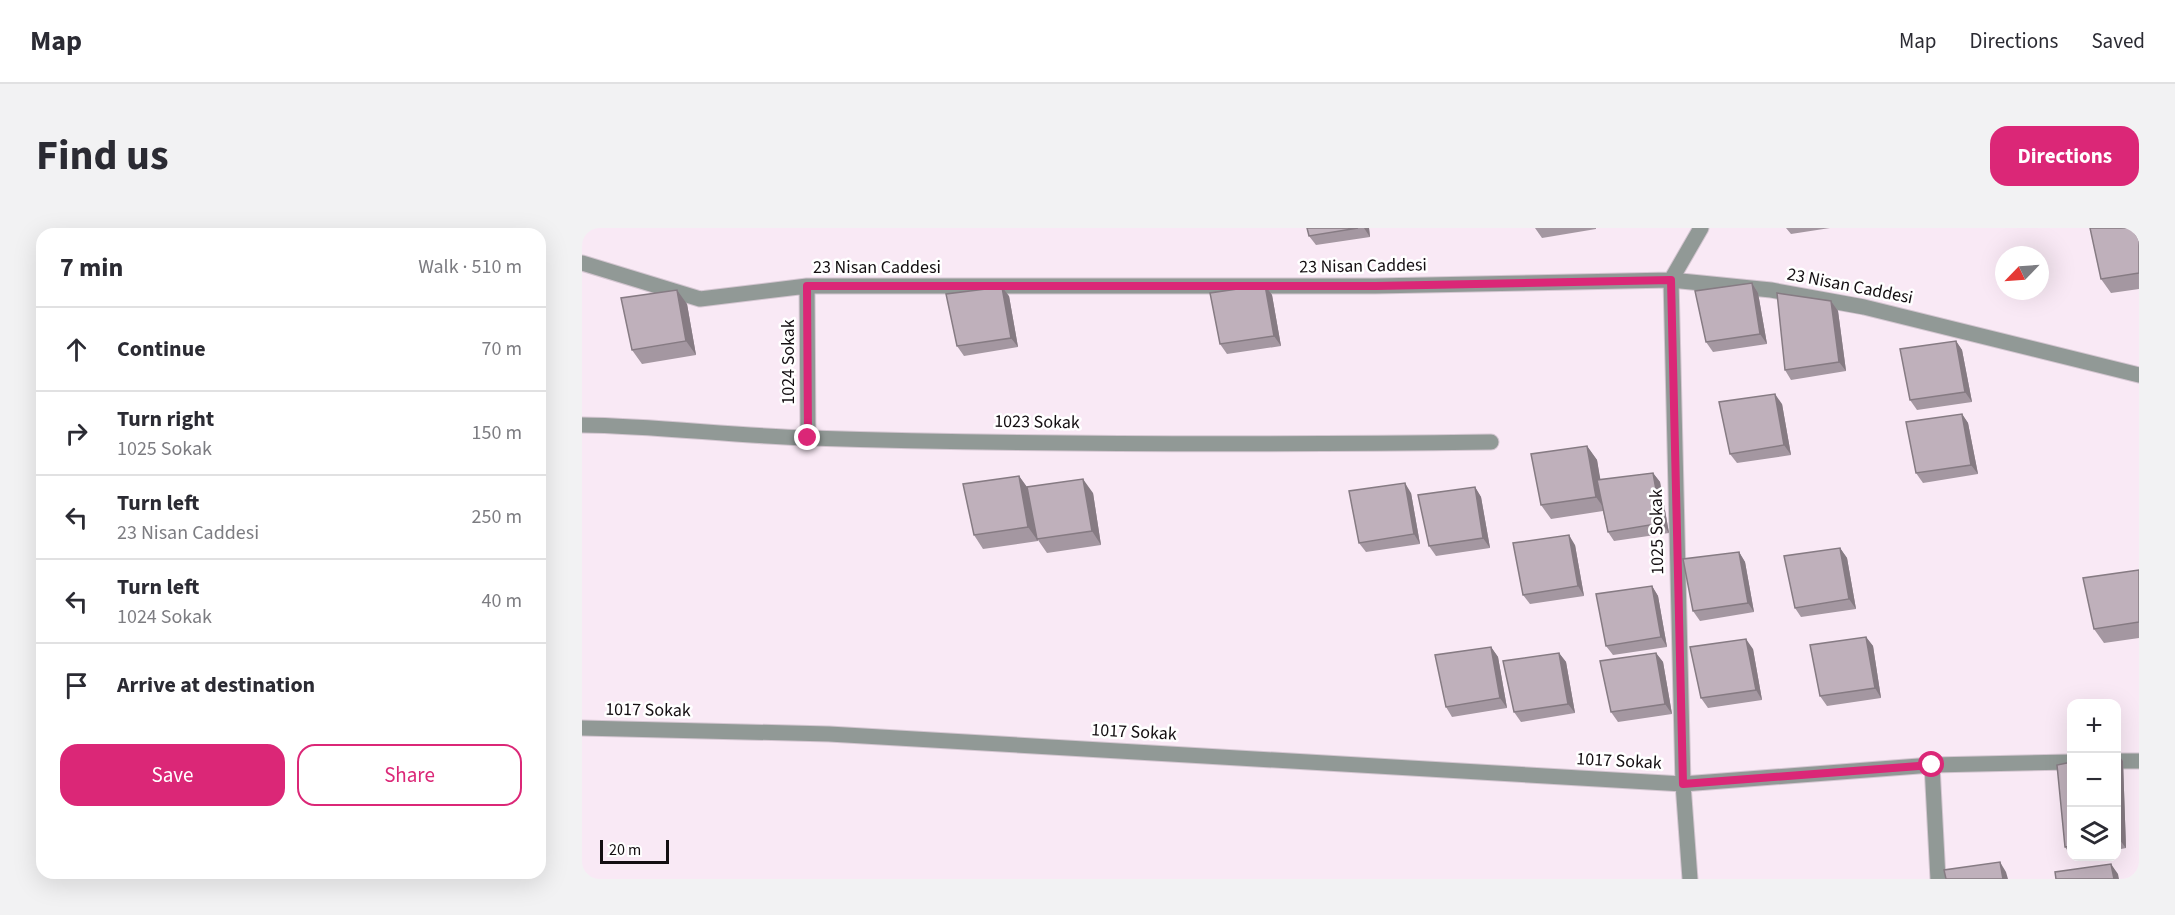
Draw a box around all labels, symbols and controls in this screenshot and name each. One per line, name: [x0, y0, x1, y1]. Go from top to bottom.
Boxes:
text: Map: [30, 21, 82, 61]
text: Map: [1899, 26, 1937, 56]
text: Directions: [1970, 26, 2058, 56]
text: Saved: [2091, 26, 2145, 56]
text: Find us: [36, 126, 169, 186]
button: Directions: [1990, 126, 2139, 186]
north arrow: [1995, 246, 2049, 300]
text: 7 min: [60, 249, 123, 286]
street label: 23 Nisan Caddesi: [1299, 252, 1427, 280]
text: Walk · 510 m: [418, 253, 522, 281]
street label: 23 Nisan Caddesi: [813, 255, 941, 280]
street label: 23 Nisan Caddesi: [1785, 262, 1915, 310]
street label: 1024 Sokak: [776, 319, 801, 405]
icon: ahead: [60, 333, 93, 366]
text: Continue: [117, 333, 206, 365]
text: 70 m: [482, 335, 522, 363]
text: Turn right: [117, 403, 214, 435]
street label: 1023 Sokak: [994, 409, 1080, 435]
icon: right: [60, 417, 93, 450]
text: 150 m: [472, 419, 522, 447]
route end: [794, 424, 820, 450]
text: 1025 Sokak: [117, 435, 212, 463]
text: Turn left: [117, 487, 199, 519]
street label: 1025 Sokak: [1644, 489, 1670, 575]
icon: left: [60, 501, 93, 534]
text: 250 m: [472, 503, 522, 531]
text: 23 Nisan Caddesi: [117, 519, 259, 547]
text: Turn left: [117, 571, 199, 603]
icon: left: [60, 585, 93, 618]
text: 40 m: [482, 587, 522, 615]
text: 1024 Sokak: [117, 603, 212, 631]
icon: arrive: [60, 669, 93, 702]
text: Arrive at destination: [117, 669, 315, 701]
street label: 1017 Sokak: [605, 697, 691, 723]
map controls: [2067, 699, 2121, 861]
button: +: [2067, 699, 2121, 753]
street label: 1017 Sokak: [1091, 717, 1177, 747]
button: Save: [60, 744, 285, 806]
button: Share: [297, 744, 522, 806]
street label: 1017 Sokak: [1576, 746, 1662, 776]
route start: [1918, 751, 1944, 777]
button: −: [2067, 753, 2121, 807]
button: layers: [2067, 807, 2121, 861]
scale bar: [600, 837, 669, 864]
text: 20 m: [609, 839, 641, 861]

